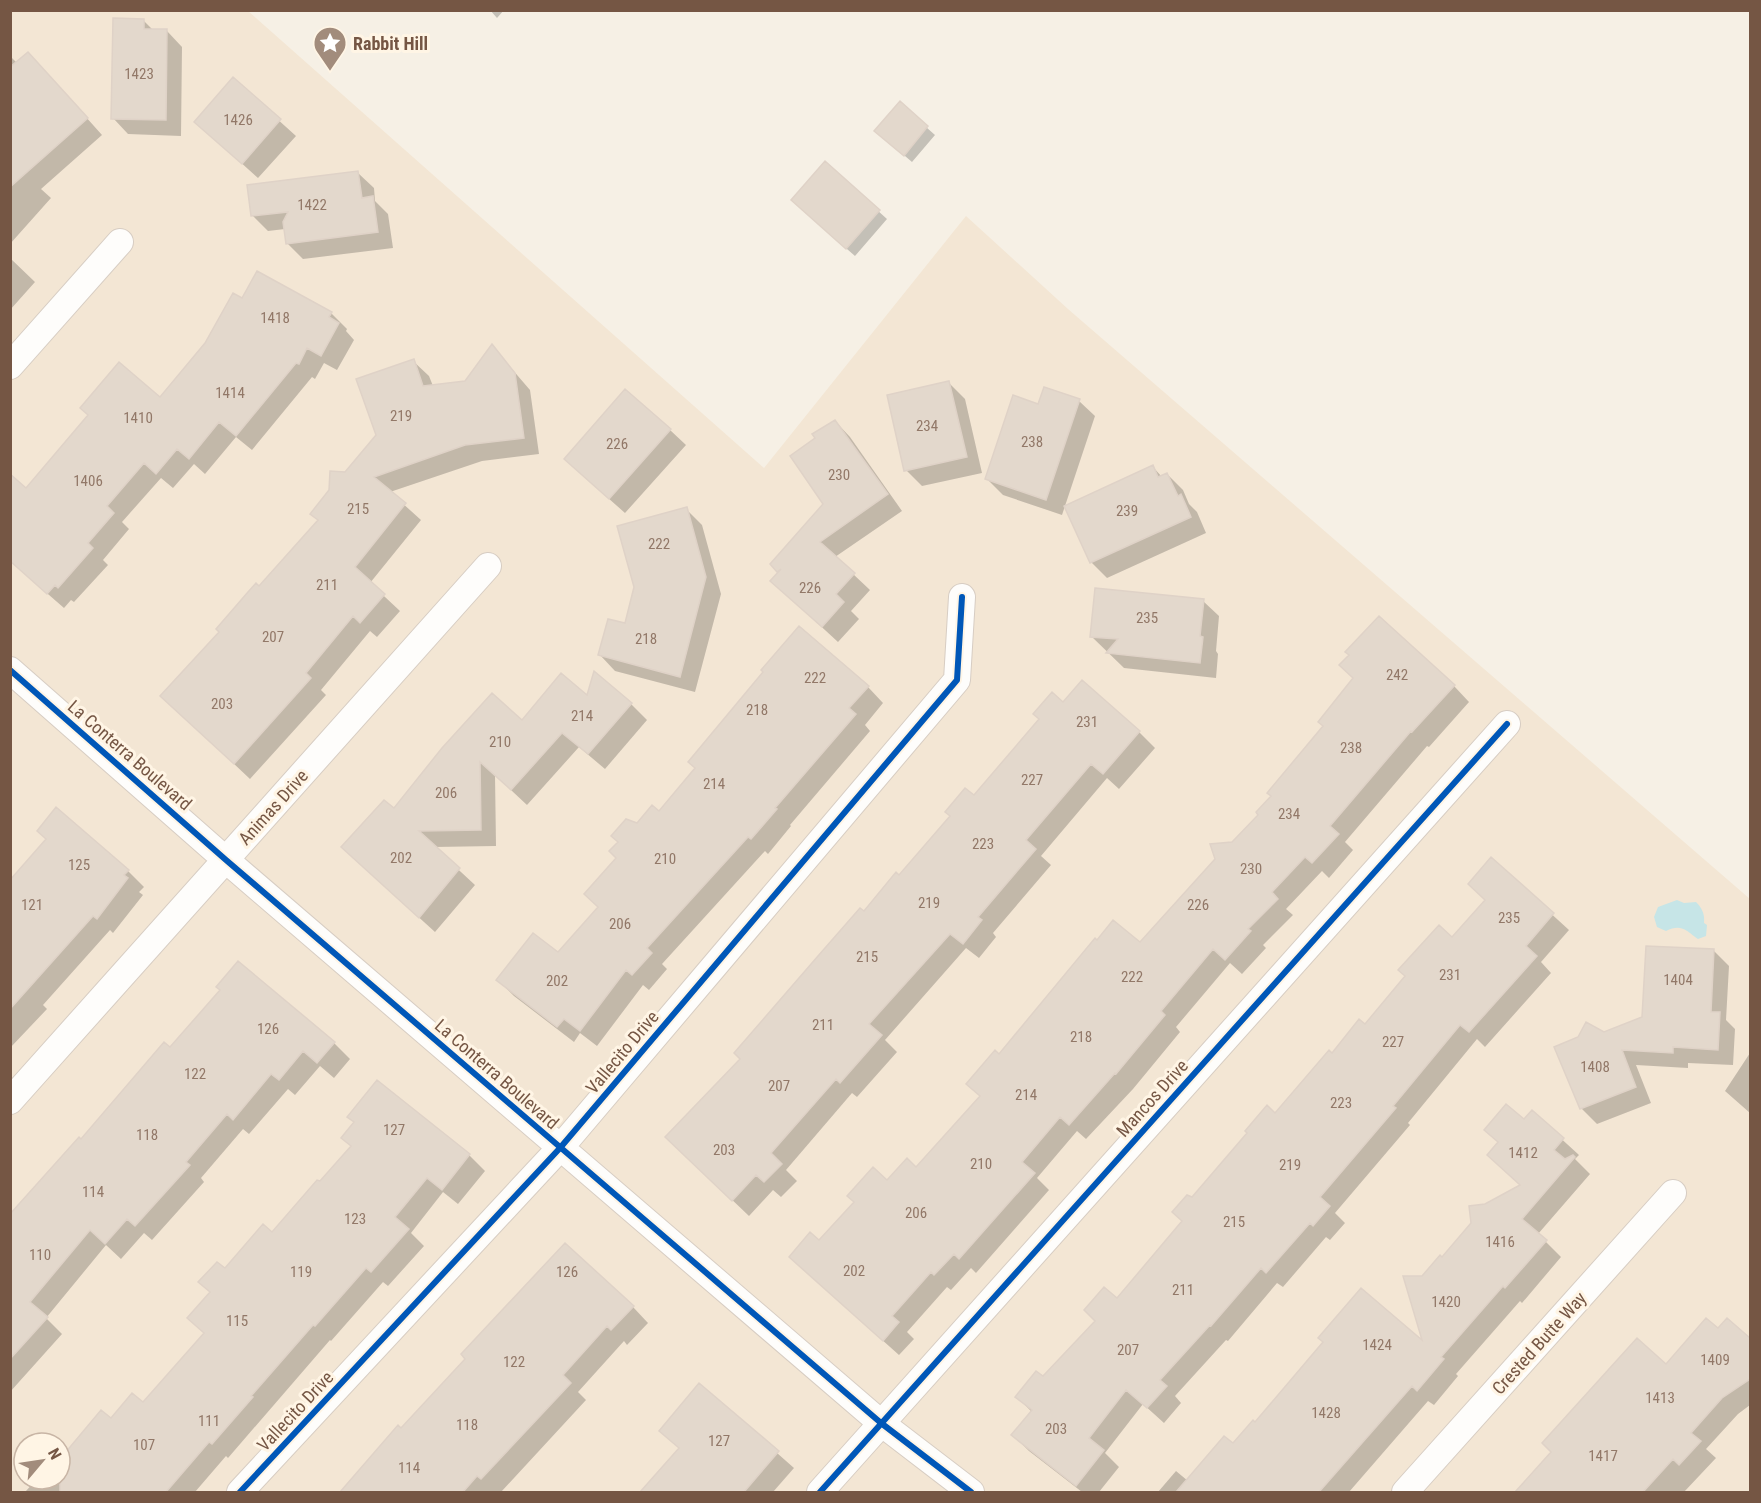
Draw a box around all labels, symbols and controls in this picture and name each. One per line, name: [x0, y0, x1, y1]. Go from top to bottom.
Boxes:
place icon: Rabbit Hill: [312, 25, 348, 72]
place label: Rabbit Hill: [353, 33, 428, 54]
house number: 1423: [124, 65, 154, 83]
house number: 1426: [223, 111, 253, 129]
house number: 1422: [297, 196, 327, 214]
house number: 1418: [260, 309, 290, 327]
house number: 1414: [215, 384, 245, 402]
house number: 219: [390, 407, 412, 425]
house number: 1410: [123, 409, 153, 427]
house number: 234: [916, 417, 938, 435]
house number: 238: [1021, 433, 1043, 451]
house number: 226: [606, 435, 628, 453]
house number: 230: [828, 466, 850, 484]
house number: 1406: [73, 472, 103, 490]
house number: 215: [347, 500, 369, 518]
house number: 239: [1116, 502, 1138, 520]
house number: 222: [648, 535, 670, 553]
house number: 211: [316, 576, 338, 594]
house number: 226: [799, 579, 821, 597]
house number: 235: [1136, 609, 1158, 627]
house number: 207: [262, 628, 284, 646]
house number: 218: [635, 630, 657, 648]
house number: 242: [1386, 666, 1408, 684]
house number: 222: [804, 669, 826, 687]
house number: 203: [211, 695, 233, 713]
street label: La Conterra Boulevard: [64, 696, 196, 814]
house number: 218: [746, 701, 768, 719]
house number: 214: [571, 707, 593, 725]
house number: 231: [1076, 713, 1098, 731]
house number: 210: [489, 733, 511, 751]
house number: 238: [1340, 739, 1362, 757]
street label: Animas Drive: [234, 765, 312, 849]
house number: 227: [1021, 771, 1043, 789]
house number: 214: [703, 775, 725, 793]
house number: 206: [435, 784, 457, 802]
house number: 234: [1278, 805, 1300, 823]
house number: 223: [972, 835, 994, 853]
house number: 202: [390, 849, 412, 867]
house number: 210: [654, 850, 676, 868]
house number: 125: [68, 856, 90, 874]
house number: 230: [1240, 860, 1262, 878]
house number: 219: [918, 894, 940, 912]
house number: 121: [21, 896, 43, 914]
house number: 226: [1187, 896, 1209, 914]
house number: 235: [1498, 909, 1520, 927]
house number: 206: [609, 915, 631, 933]
house number: 215: [856, 948, 878, 966]
house number: 231: [1439, 966, 1461, 984]
house number: 222: [1121, 968, 1143, 986]
house number: 1404: [1663, 971, 1693, 989]
house number: 202: [546, 972, 568, 990]
street label: Vallecito Drive: [581, 1006, 663, 1098]
street label: La Conterra Boulevard: [431, 1015, 563, 1133]
house number: 211: [812, 1016, 834, 1034]
house number: 126: [257, 1020, 279, 1038]
house number: 218: [1070, 1028, 1092, 1046]
house number: 227: [1382, 1033, 1404, 1051]
street label: Mancos Drive: [1112, 1055, 1192, 1141]
house number: 1408: [1580, 1058, 1610, 1076]
house number: 122: [184, 1065, 206, 1083]
house number: 207: [768, 1077, 790, 1095]
house number: 214: [1015, 1086, 1037, 1104]
house number: 223: [1330, 1094, 1352, 1112]
house number: 127: [383, 1121, 405, 1139]
house number: 118: [136, 1126, 158, 1144]
house number: 203: [713, 1141, 735, 1159]
house number: 1412: [1508, 1144, 1538, 1162]
house number: 210: [970, 1155, 992, 1173]
house number: 219: [1279, 1156, 1301, 1174]
house number: 114: [82, 1183, 104, 1201]
house number: 206: [905, 1204, 927, 1222]
house number: 123: [344, 1210, 366, 1228]
house number: 215: [1223, 1213, 1245, 1231]
house number: 1416: [1485, 1233, 1515, 1251]
house number: 110: [29, 1246, 51, 1264]
house number: 202: [843, 1262, 865, 1280]
house number: 119: [290, 1263, 312, 1281]
house number: 126: [556, 1263, 578, 1281]
house number: 211: [1172, 1281, 1194, 1299]
street label: Crested Butte Way: [1488, 1287, 1591, 1398]
house number: 1420: [1431, 1293, 1461, 1311]
house number: 115: [226, 1312, 248, 1330]
house number: 1424: [1362, 1336, 1392, 1354]
house number: 207: [1117, 1341, 1139, 1359]
house number: 1409: [1700, 1351, 1730, 1369]
house number: 122: [503, 1353, 525, 1371]
street label: Vallecito Drive: [253, 1367, 337, 1455]
house number: 1413: [1645, 1389, 1675, 1407]
house number: 1428: [1311, 1404, 1341, 1422]
house number: 111: [198, 1412, 220, 1430]
house number: 118: [456, 1416, 478, 1434]
house number: 203: [1045, 1420, 1067, 1438]
north arrow: [12, 1431, 72, 1491]
house number: 127: [708, 1432, 730, 1450]
house number: 107: [133, 1436, 155, 1454]
text: N: [44, 1445, 65, 1463]
house number: 1417: [1588, 1447, 1618, 1465]
house number: 114: [398, 1459, 420, 1477]

